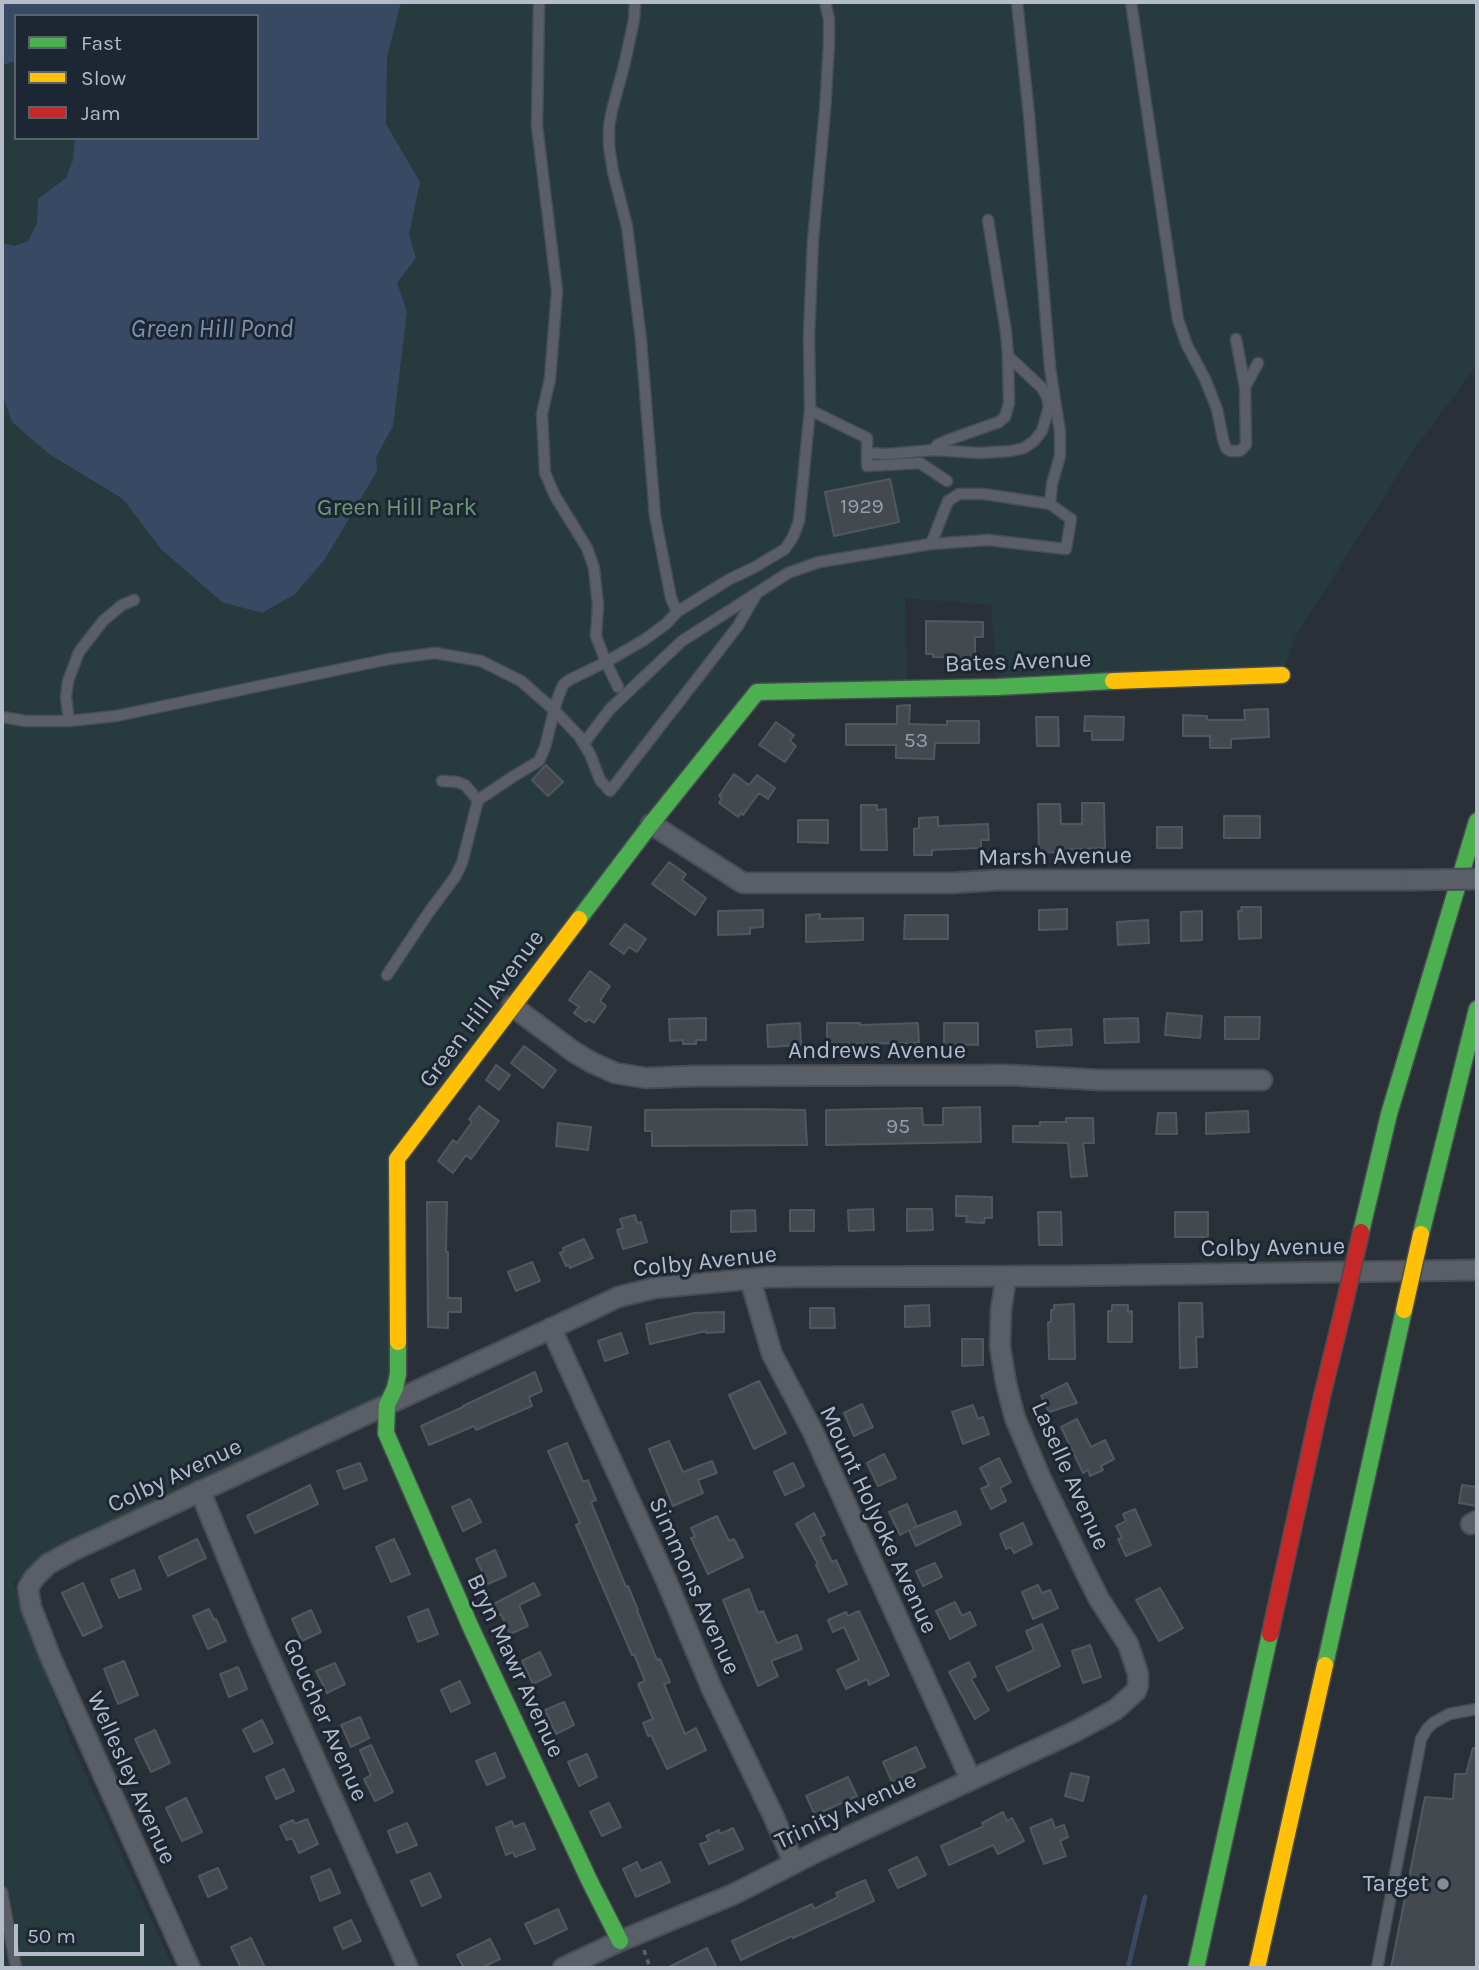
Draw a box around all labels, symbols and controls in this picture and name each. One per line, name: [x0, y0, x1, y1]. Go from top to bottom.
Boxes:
legend: [14, 14, 259, 140]
text: Fast: [81, 31, 122, 55]
text: Slow: [81, 66, 126, 90]
text: Jam: [81, 101, 121, 125]
water label: Green Hill Pond: [131, 314, 293, 346]
park label: Green Hill Park: [317, 494, 477, 522]
house number: 1929: [840, 494, 884, 520]
street label: Bates Avenue: [944, 645, 1092, 679]
house number: 53: [904, 728, 928, 754]
street label: Marsh Avenue: [978, 841, 1132, 873]
street label: Green Hill Avenue: [413, 924, 551, 1094]
street label: Andrews Avenue: [788, 1037, 966, 1065]
house number: 95: [886, 1114, 910, 1140]
street label: Colby Avenue: [1200, 1232, 1346, 1264]
street label: Colby Avenue: [632, 1240, 778, 1284]
street label: Laselle Avenue: [1024, 1397, 1116, 1555]
street label: Mount Holyoke Avenue: [813, 1402, 943, 1638]
street label: Colby Avenue: [103, 1432, 247, 1520]
street label: Simmons Avenue: [642, 1493, 746, 1679]
street label: Bryn Mawr Avenue: [460, 1570, 570, 1762]
street label: Goucher Avenue: [276, 1634, 374, 1806]
street label: Wellesley Avenue: [80, 1687, 182, 1869]
street label: Trinity Avenue: [771, 1766, 921, 1856]
place label: Target: [1363, 1870, 1429, 1898]
marker: Target: [1435, 1876, 1451, 1892]
scale bar: [18, 1910, 147, 1954]
text: 50 m: [27, 1924, 76, 1948]

